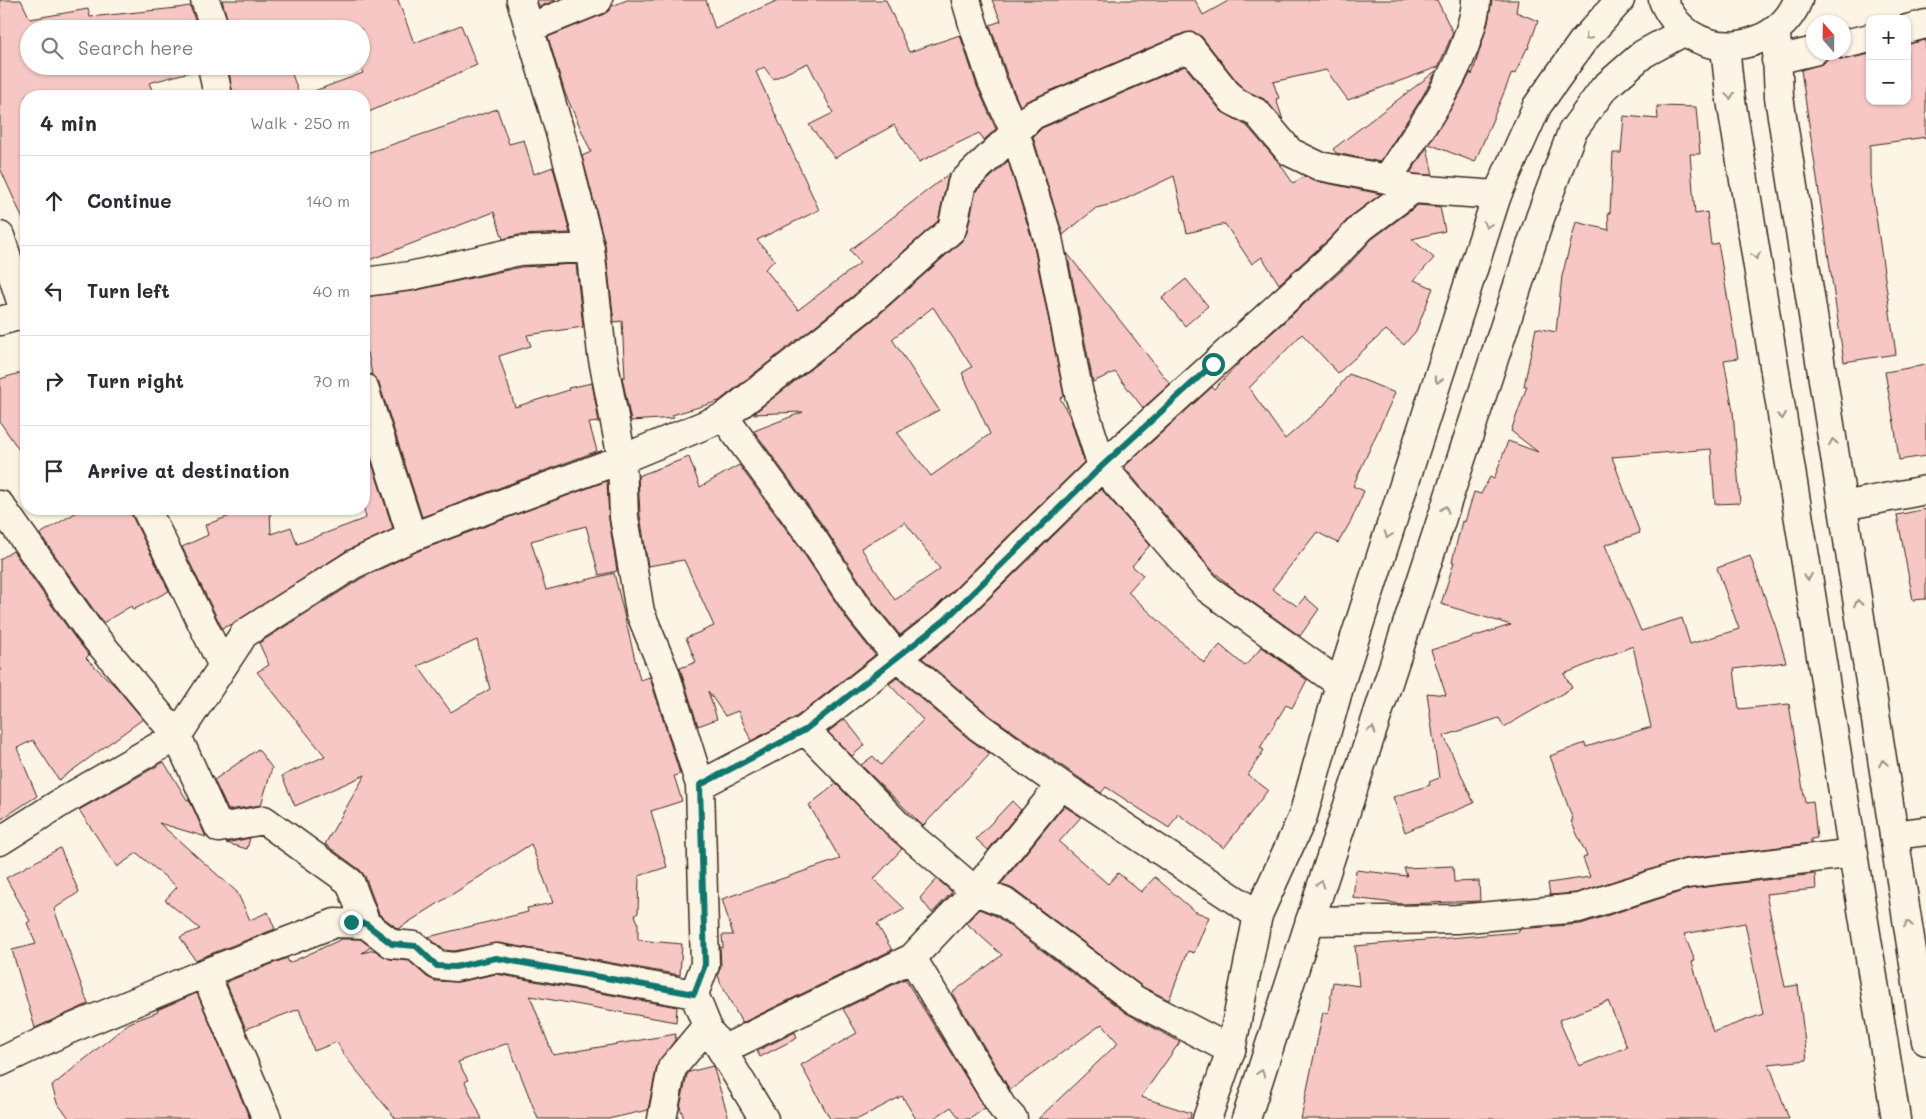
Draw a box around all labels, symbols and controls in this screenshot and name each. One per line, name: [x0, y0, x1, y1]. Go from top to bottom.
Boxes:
north arrow: [1806, 15, 1851, 60]
map controls: [1866, 15, 1911, 105]
button: +: [1866, 15, 1911, 60]
search box: [20, 20, 370, 75]
one-way arrow: [1584, 31, 1593, 40]
icon: search: [38, 34, 66, 62]
text: Search here: [78, 35, 194, 60]
button: −: [1866, 60, 1911, 105]
one-way arrow: [1724, 92, 1735, 100]
text: 4 min: [40, 109, 97, 136]
text: Walk · 250 m: [250, 112, 350, 133]
icon: ahead: [40, 187, 68, 215]
text: Continue: [87, 188, 172, 213]
text: 140 m: [306, 190, 350, 211]
one-way arrow: [1483, 220, 1493, 229]
one-way arrow: [1751, 252, 1761, 260]
icon: left: [40, 277, 68, 305]
text: Turn left: [87, 278, 170, 303]
text: 40 m: [313, 280, 350, 301]
route start: [1202, 353, 1225, 376]
icon: right: [40, 367, 68, 395]
text: Turn right: [87, 368, 184, 393]
text: 70 m: [313, 370, 350, 391]
one-way arrow: [1433, 375, 1443, 383]
one-way arrow: [1777, 412, 1787, 421]
one-way arrow: [1829, 438, 1839, 446]
icon: arrive: [40, 457, 68, 485]
text: Arrive at destination: [87, 458, 290, 483]
one-way arrow: [1439, 506, 1449, 514]
one-way arrow: [1384, 530, 1394, 538]
one-way arrow: [1803, 572, 1813, 581]
one-way arrow: [1854, 598, 1864, 607]
one-way arrow: [1366, 726, 1376, 735]
one-way arrow: [1879, 759, 1889, 768]
one-way arrow: [1316, 881, 1326, 889]
route end: [340, 911, 363, 934]
one-way arrow: [1903, 919, 1914, 927]
one-way arrow: [1256, 1069, 1266, 1077]

